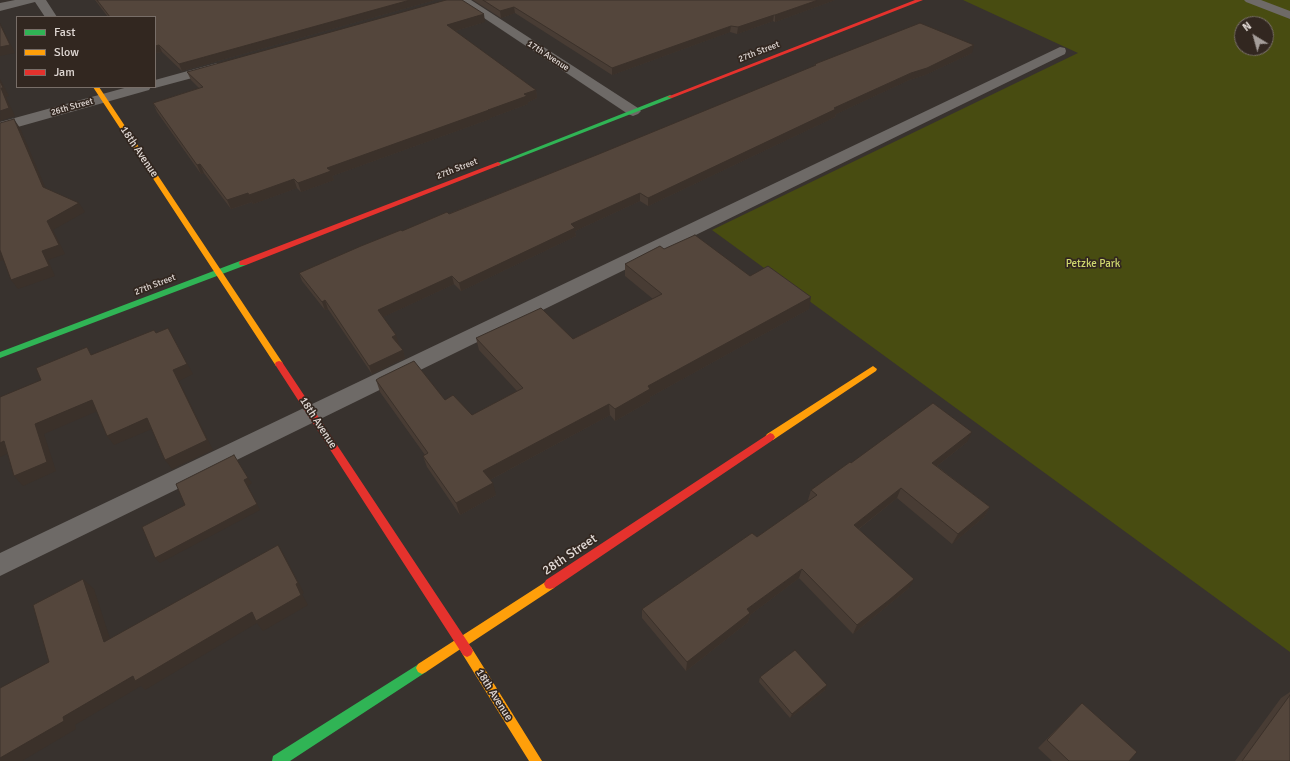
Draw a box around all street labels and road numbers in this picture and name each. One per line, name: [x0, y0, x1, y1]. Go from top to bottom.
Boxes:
street label: 17th Avenue: [525, 38, 571, 74]
street label: 27th Street: [737, 39, 781, 65]
street label: 26th Street: [50, 96, 94, 118]
street label: 18th Avenue: [117, 124, 161, 180]
street label: 27th Street: [435, 156, 479, 182]
street label: 27th Street: [133, 272, 177, 298]
street label: 18th Avenue: [297, 395, 339, 451]
street label: 28th Street: [540, 531, 600, 579]
street label: 18th Avenue: [473, 667, 515, 723]

